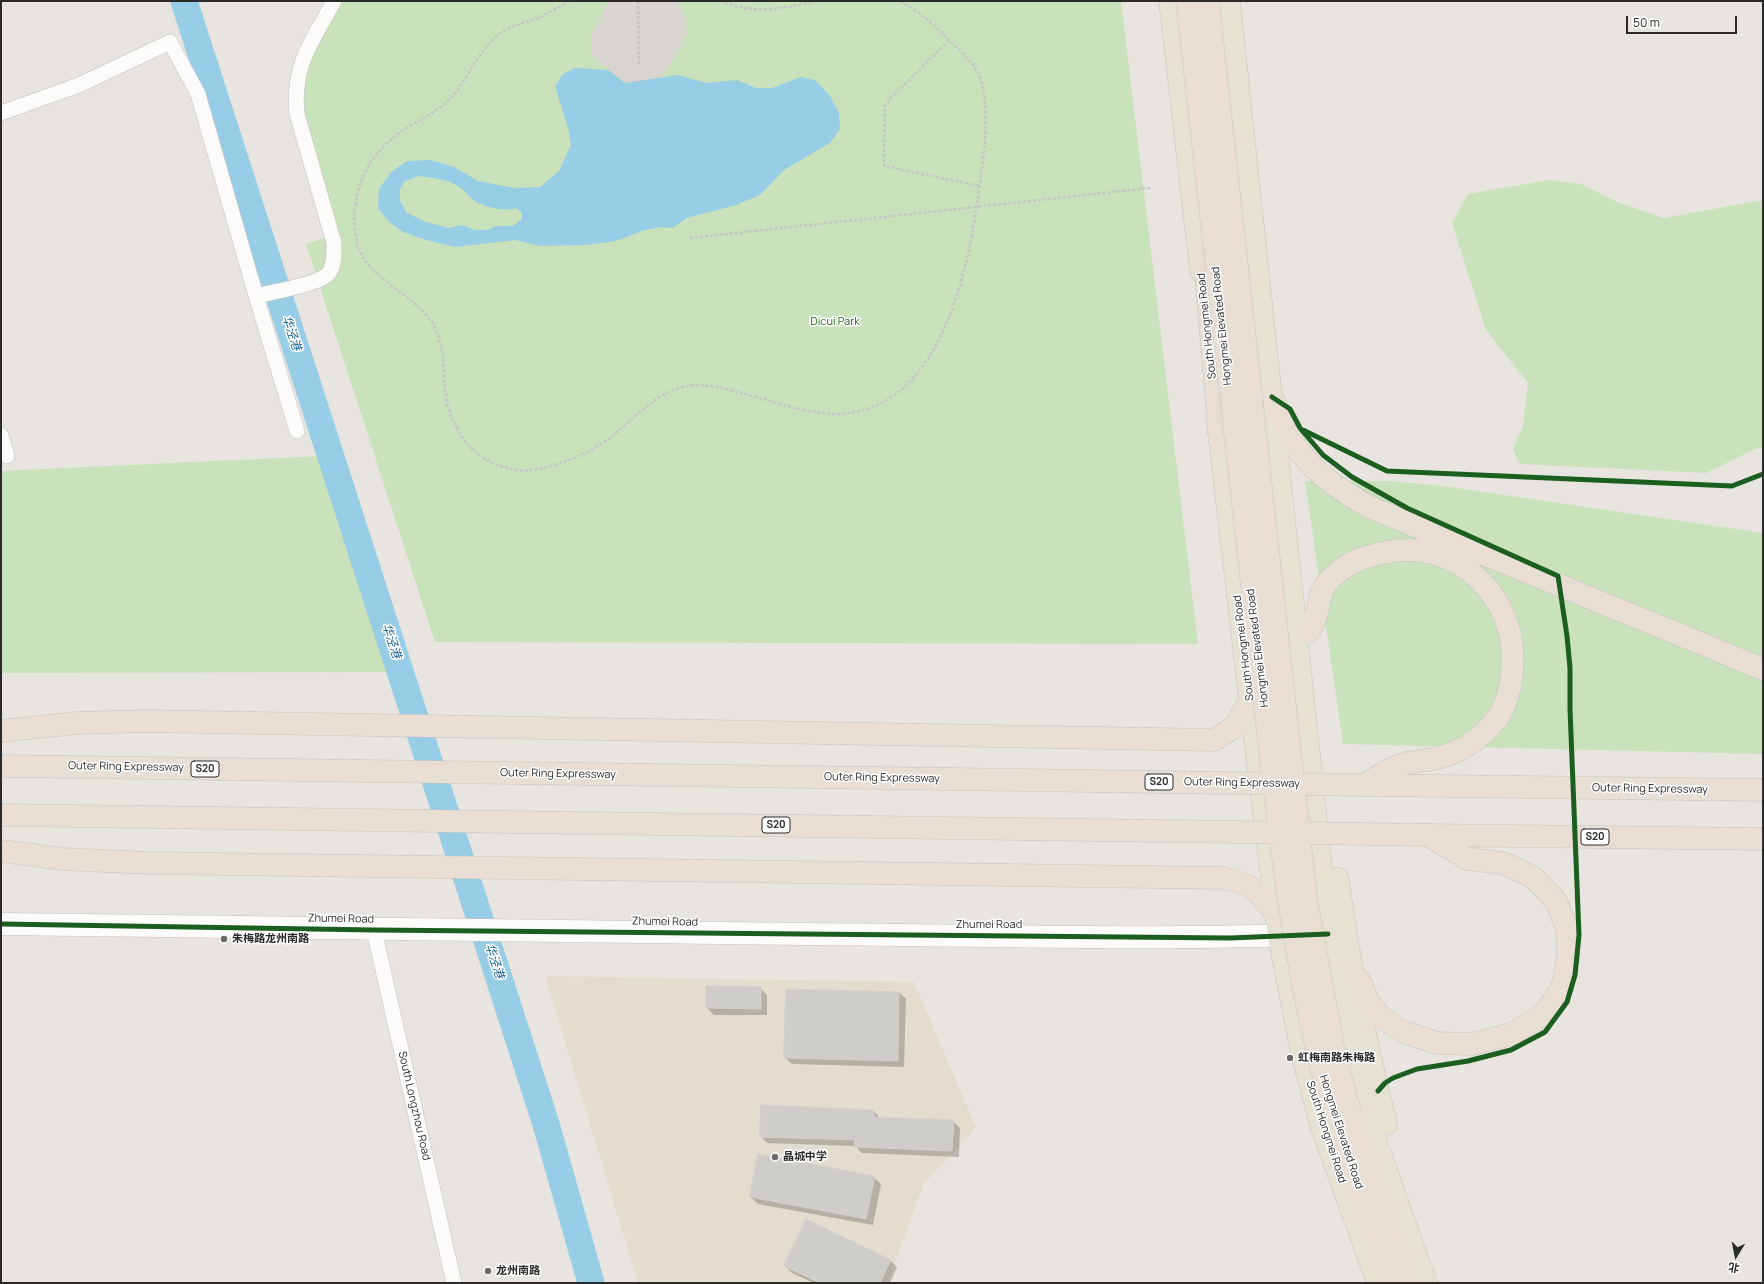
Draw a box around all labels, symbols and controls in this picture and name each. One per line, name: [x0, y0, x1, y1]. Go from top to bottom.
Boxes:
scale bar: [1628, 8, 1739, 34]
text: 50 m: [1633, 14, 1660, 31]
street label: Hongmei Elevated Road: [1209, 266, 1235, 386]
street label: South Hongmei Road: [1195, 272, 1219, 380]
water label: 华泾港: [279, 314, 303, 352]
park label: Dicui Park: [810, 315, 860, 329]
street label: Hongmei Elevated Road: [1244, 588, 1272, 708]
street label: South Hongmei Road: [1231, 594, 1257, 702]
water label: 华泾港: [379, 622, 403, 660]
street label: Outer Ring Expressway: [68, 759, 184, 775]
road number: S20: [191, 761, 219, 777]
street label: Outer Ring Expressway: [500, 766, 616, 782]
street label: Outer Ring Expressway: [824, 770, 940, 786]
road number: S20: [1145, 774, 1173, 790]
street label: Outer Ring Expressway: [1184, 775, 1300, 791]
street label: Outer Ring Expressway: [1592, 781, 1708, 797]
road number: S20: [762, 817, 790, 833]
road number: S20: [1581, 829, 1609, 845]
street label: Zhumei Road: [308, 912, 374, 926]
street label: Zhumei Road: [632, 915, 698, 929]
street label: Zhumei Road: [956, 918, 1022, 932]
place label: 朱梅路龙州南路: [232, 932, 309, 946]
marker: 朱梅路龙州南路: [219, 934, 229, 944]
water label: 华泾港: [482, 942, 506, 980]
street label: South Longzhou Road: [395, 1050, 433, 1162]
place label: 虹梅南路朱梅路: [1298, 1051, 1375, 1065]
marker: 虹梅南路朱梅路: [1285, 1053, 1295, 1063]
street label: Hongmei Elevated Road: [1316, 1073, 1366, 1191]
street label: South Hongmei Road: [1303, 1079, 1349, 1185]
place label: 晶城中学: [783, 1150, 827, 1164]
marker: 晶城中学: [770, 1152, 780, 1162]
north arrow: [1716, 1236, 1756, 1276]
text: 北: [1727, 1260, 1741, 1277]
place label: 龙州南路: [496, 1264, 540, 1278]
marker: 龙州南路: [483, 1266, 493, 1276]

